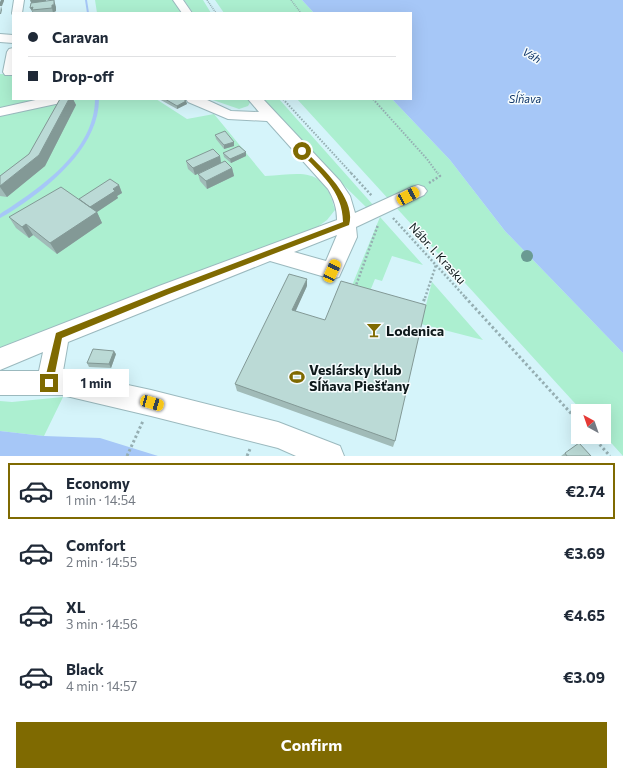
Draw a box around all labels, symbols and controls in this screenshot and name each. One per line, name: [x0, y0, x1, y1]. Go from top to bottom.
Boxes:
text: Caravan: [52, 28, 108, 46]
water label: Váh: [521, 45, 543, 65]
text: Drop-off: [52, 67, 114, 85]
water label: Sĺňava: [509, 91, 541, 105]
route start: [293, 142, 311, 160]
car: [395, 185, 421, 207]
street label: Nábr. I. Krasku: [407, 219, 469, 287]
car: [321, 258, 343, 284]
bar icon: Lodenica: [365, 321, 383, 339]
place label: Lodenica: [386, 322, 444, 339]
place label: Veslársky klub Sĺňava Piešťany: [309, 361, 410, 394]
sports icon: Veslársky klub Sĺňava Piešťany: [288, 368, 306, 386]
callout: 1 min: [63, 369, 129, 397]
route end: [40, 374, 58, 392]
text: 1 min: [81, 375, 111, 391]
car: [139, 394, 165, 412]
north arrow: [571, 404, 611, 444]
map controls: [571, 404, 611, 444]
icon: car: [18, 473, 54, 509]
text: Economy: [66, 474, 130, 492]
text: €2.74: [566, 482, 605, 500]
text: 1 min · 14:54: [66, 492, 136, 508]
icon: car: [18, 535, 54, 571]
text: Comfort: [66, 536, 126, 554]
text: €3.69: [564, 544, 605, 562]
text: 2 min · 14:55: [66, 554, 137, 570]
icon: car: [18, 597, 54, 633]
text: XL: [66, 598, 85, 616]
text: €4.65: [564, 606, 605, 624]
text: 3 min · 14:56: [66, 616, 138, 632]
icon: car: [18, 659, 54, 695]
text: Black: [66, 660, 104, 678]
text: €3.09: [563, 668, 605, 686]
text: 4 min · 14:57: [66, 678, 137, 694]
button: Confirm: [16, 722, 607, 768]

